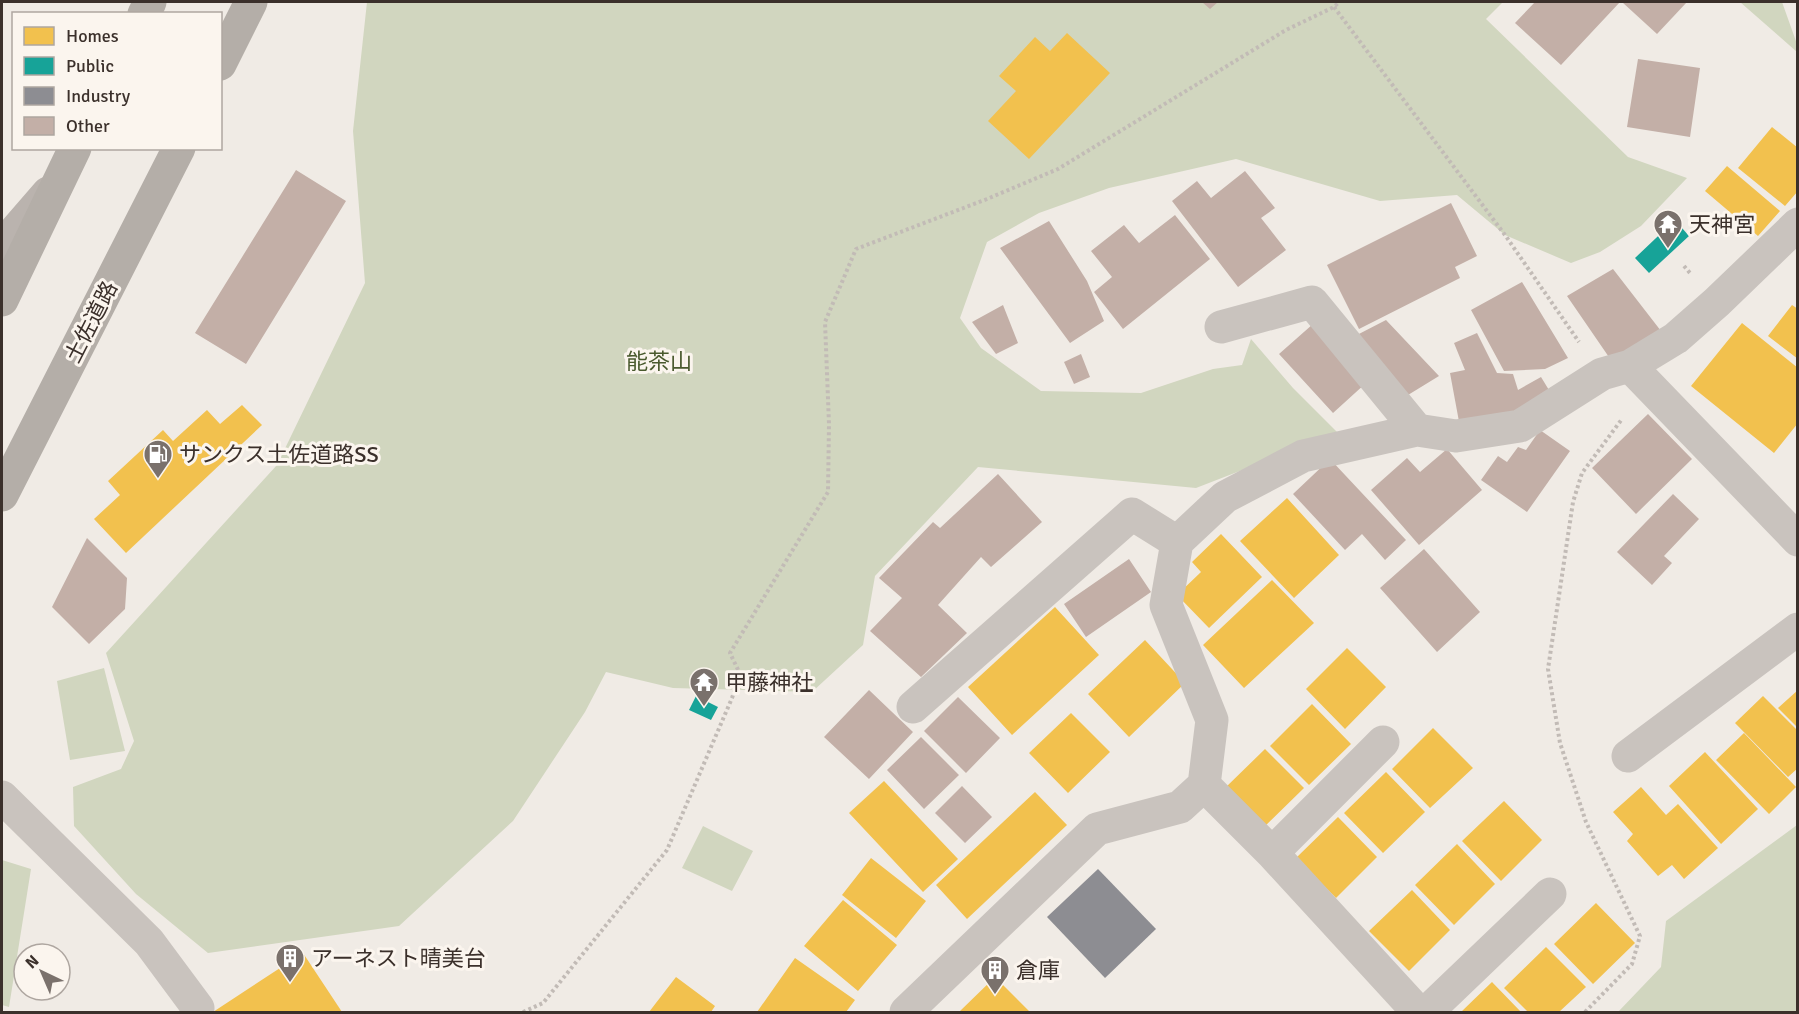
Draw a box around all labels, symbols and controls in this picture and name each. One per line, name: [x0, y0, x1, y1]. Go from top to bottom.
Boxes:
legend: [12, 12, 222, 150]
text: Homes: [66, 25, 119, 47]
text: Public: [66, 55, 114, 77]
text: Industry: [66, 85, 131, 107]
text: Other: [66, 115, 110, 137]
temple icon: 天神宮: [1652, 208, 1684, 250]
place label: 天神宮: [1689, 211, 1755, 238]
street label: 土佐道路: [59, 277, 123, 367]
park label: 能茶山: [626, 348, 692, 375]
fuel station icon: サンクス土佐道路SS: [142, 438, 174, 480]
place label: サンクス土佐道路SS: [179, 441, 379, 468]
temple icon: 甲藤神社: [688, 666, 720, 708]
place label: 甲藤神社: [725, 669, 813, 696]
north arrow: [12, 942, 72, 1002]
building icon: アーネスト晴美台: [274, 942, 306, 984]
place label: アーネスト晴美台: [311, 945, 486, 972]
text: N: [21, 951, 43, 973]
building icon: 倉庫: [979, 954, 1011, 996]
place label: 倉庫: [1016, 957, 1060, 984]

